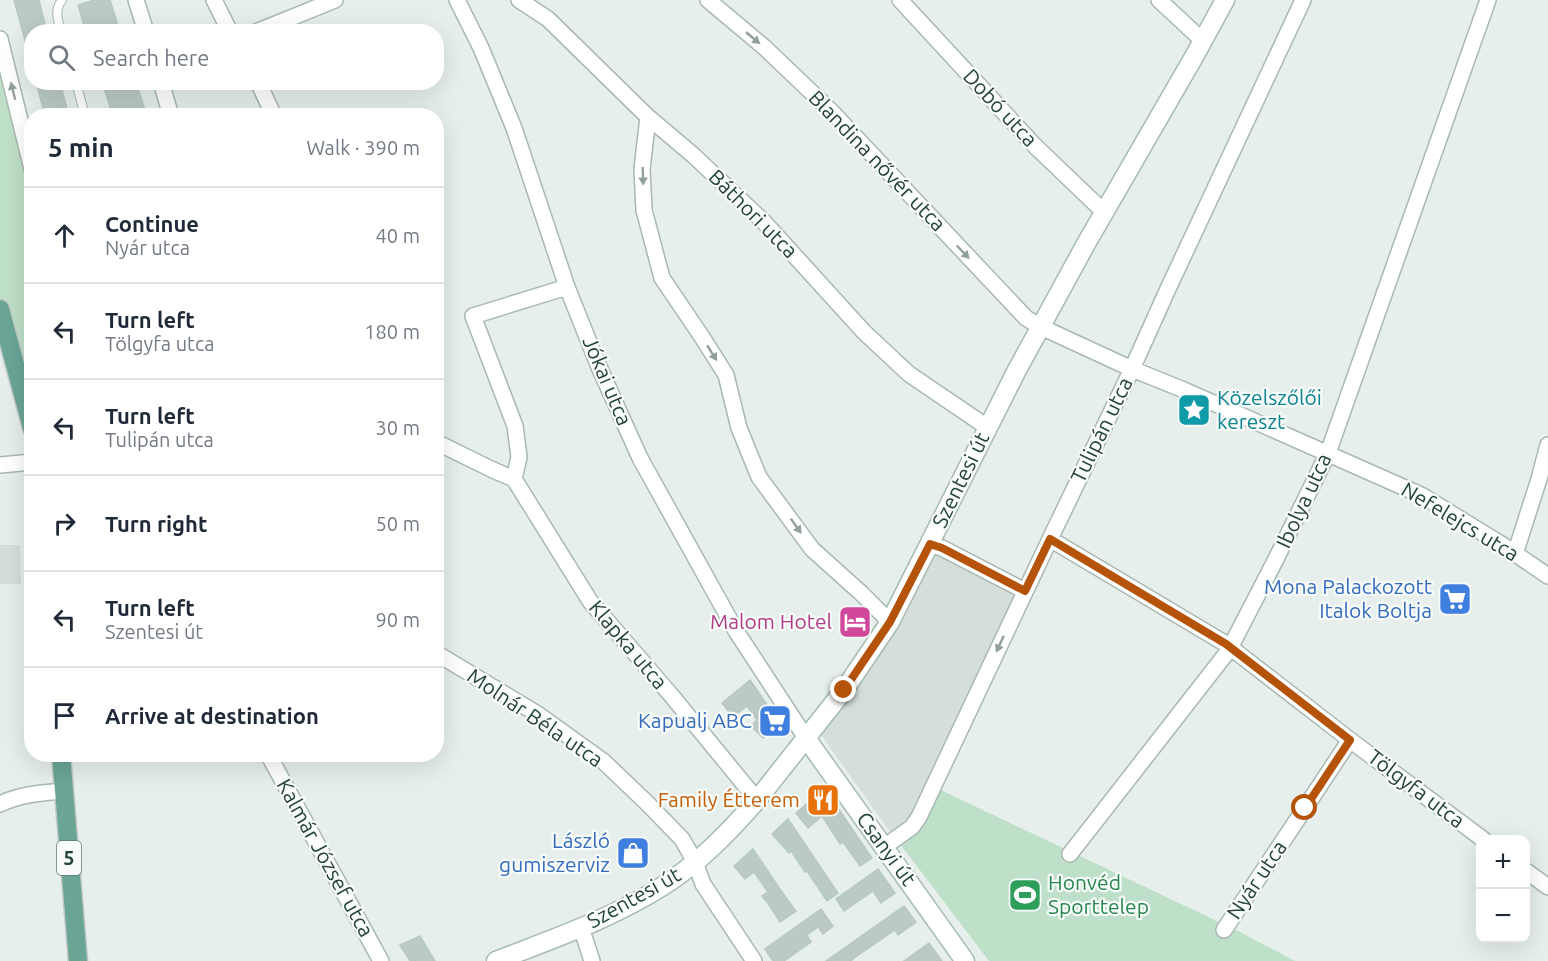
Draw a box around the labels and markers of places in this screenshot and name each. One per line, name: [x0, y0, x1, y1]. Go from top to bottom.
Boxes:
place label: Közelszőlői kereszt: [1217, 385, 1322, 433]
place icon: Közelszőlői kereszt: [1176, 392, 1212, 428]
place label: Mona Palackozott Italok Boltja: [1264, 574, 1432, 622]
supermarket icon: Mona Palackozott Italok Boltja: [1437, 581, 1473, 617]
hotel icon: Malom Hotel: [837, 604, 873, 640]
place label: Malom Hotel: [710, 609, 832, 633]
supermarket icon: Kapualj ABC: [757, 703, 793, 739]
place label: Kapualj ABC: [638, 708, 752, 732]
restaurant icon: Family Étterem: [805, 782, 841, 818]
place label: Family Étterem: [658, 787, 800, 811]
place label: László gumiszerviz: [499, 828, 610, 876]
shop icon: László gumiszerviz: [615, 835, 651, 871]
place label: Honvéd Sporttelep: [1048, 870, 1149, 918]
sports icon: Honvéd Sporttelep: [1007, 877, 1043, 913]

